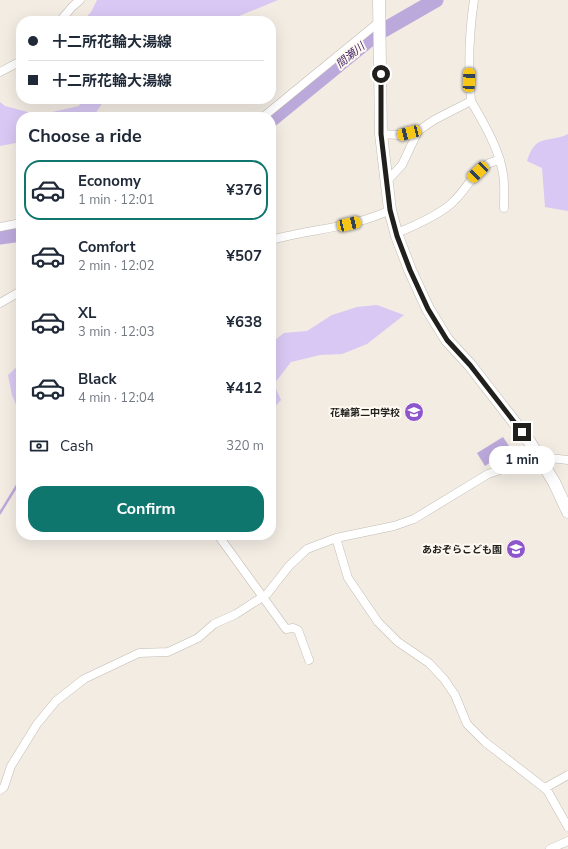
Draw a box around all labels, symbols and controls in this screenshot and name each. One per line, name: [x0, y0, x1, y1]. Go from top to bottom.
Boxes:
text: 十二所花輪大湯線: [52, 32, 172, 52]
water label: 間瀬川: [333, 39, 369, 72]
route start: [372, 65, 390, 83]
car: [463, 68, 475, 92]
text: 十二所花輪大湯線: [52, 71, 172, 91]
text: Choose a ride: [28, 124, 142, 148]
car: [396, 124, 422, 142]
car: [465, 159, 491, 185]
text: Economy: [78, 171, 141, 191]
icon: car: [30, 172, 66, 208]
text: ¥376: [226, 180, 262, 200]
text: 1 min · 12:01: [78, 191, 154, 209]
car: [336, 215, 362, 233]
text: Comfort: [78, 237, 135, 257]
icon: car: [30, 238, 66, 274]
text: ¥507: [226, 246, 262, 266]
text: 2 min · 12:02: [78, 257, 154, 275]
text: XL: [78, 303, 97, 323]
icon: car: [30, 304, 66, 340]
text: ¥638: [226, 312, 262, 332]
text: 3 min · 12:03: [78, 323, 154, 341]
text: Black: [78, 369, 116, 389]
icon: car: [30, 370, 66, 406]
text: ¥412: [226, 378, 262, 398]
text: 4 min · 12:04: [78, 389, 154, 407]
school or university icon: 花輪第二中学校: [403, 401, 425, 423]
place label: 花輪第二中学校: [330, 406, 400, 420]
route end: [513, 423, 531, 441]
icon: cash: [28, 435, 50, 457]
text: Cash: [60, 436, 94, 456]
text: 320 m: [226, 437, 264, 455]
callout: 1 min: [489, 446, 555, 474]
text: 1 min: [505, 451, 539, 469]
button: Confirm: [28, 486, 264, 532]
school or university icon: あおぞらこども園: [505, 538, 527, 560]
place label: あおぞらこども園: [422, 543, 502, 557]

